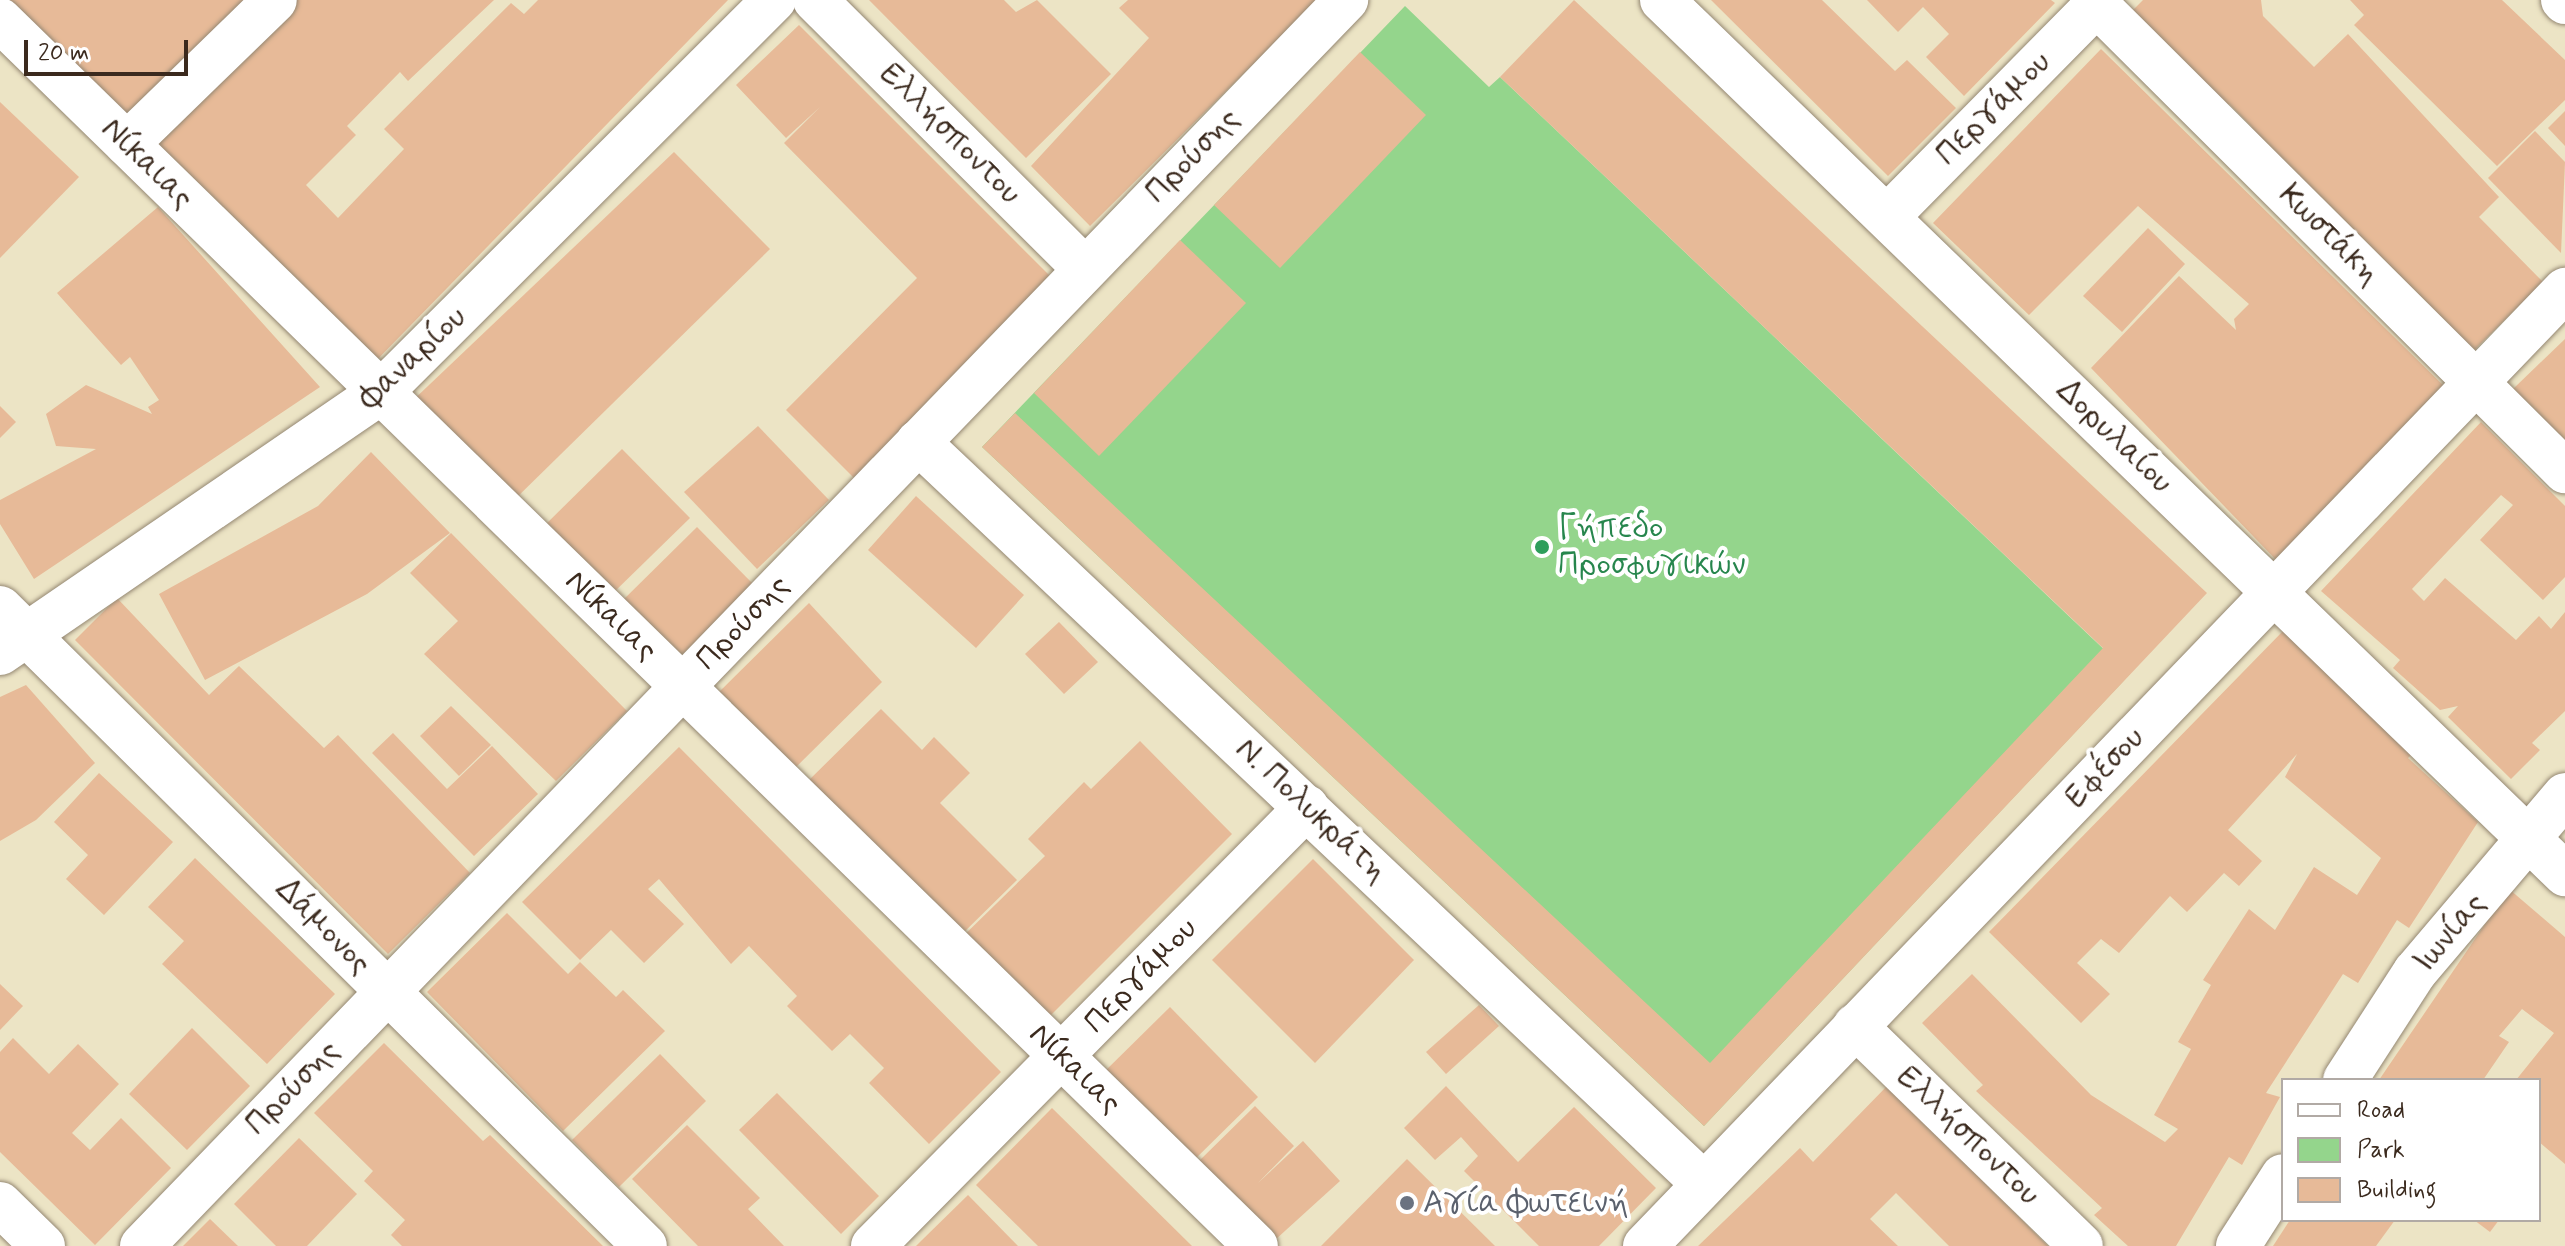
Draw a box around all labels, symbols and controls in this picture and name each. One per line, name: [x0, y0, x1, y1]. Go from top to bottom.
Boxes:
scale bar: [28, 24, 192, 74]
text: 20 m: [38, 38, 89, 69]
street label: Περγάμου: [1929, 44, 2059, 174]
street label: Ελλήσποντου: [871, 55, 1029, 213]
street label: Προύσης: [1138, 100, 1248, 212]
street label: Νίκαιας: [93, 110, 201, 218]
street label: Κωστάκη: [2270, 176, 2388, 294]
street label: Φαναρίου: [351, 299, 475, 417]
street label: Δορυλαίου: [2048, 372, 2180, 502]
place label: Γήπεδο Προσφυγικών: [1558, 510, 1745, 585]
marker: Γήπεδο Προσφυγικών: [1533, 538, 1551, 556]
street label: Νίκαιας: [557, 562, 665, 670]
street label: Προύσης: [688, 567, 798, 679]
street label: Εφέσου: [2057, 719, 2153, 817]
street label: Ν. Πολυκράτη: [1227, 731, 1395, 891]
street label: Δάμονος: [267, 871, 379, 983]
street label: Ιωνίας: [2406, 885, 2494, 981]
street label: Περγάμου: [1076, 910, 1206, 1042]
street label: Νίκαιας: [1021, 1015, 1129, 1123]
street label: Προύσης: [238, 1032, 348, 1144]
street label: Ελλήσποντου: [1888, 1058, 2048, 1214]
legend: [2281, 1078, 2541, 1222]
text: Road: [2357, 1095, 2405, 1126]
text: Park: [2357, 1135, 2405, 1166]
text: Building: [2357, 1175, 2437, 1206]
place label: Αγία Φωτεινή: [1423, 1184, 1629, 1222]
marker: Αγία Φωτεινή: [1398, 1194, 1416, 1212]

